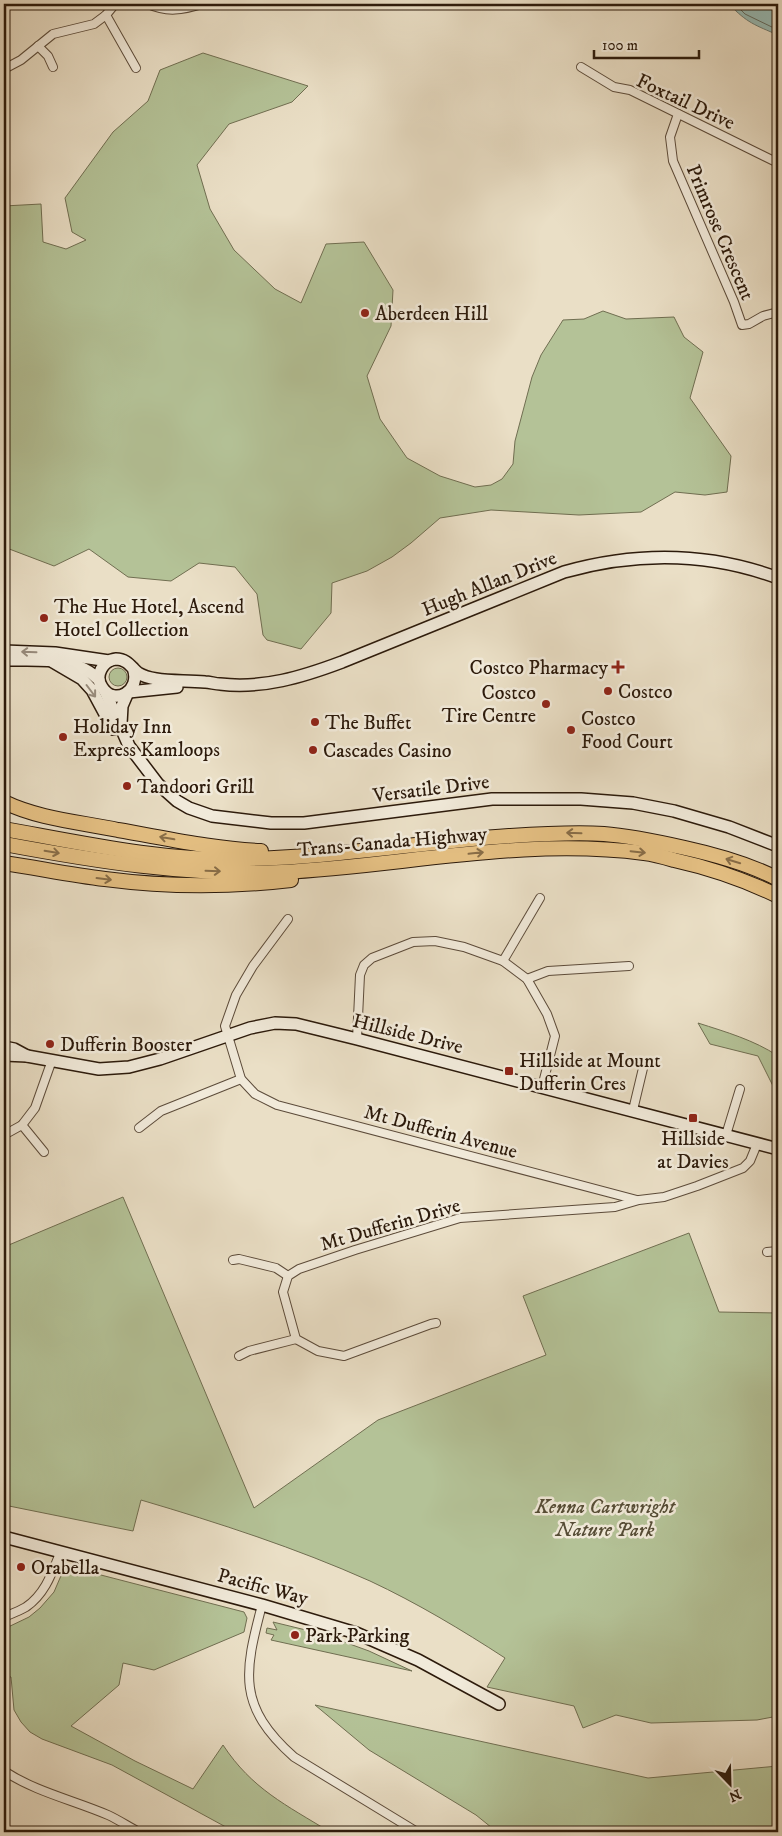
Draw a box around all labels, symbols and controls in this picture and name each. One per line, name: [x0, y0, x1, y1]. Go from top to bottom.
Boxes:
scale bar: [594, 28, 700, 60]
text: 100 m: [602, 36, 638, 55]
street label: Foxtail Drive: [632, 69, 739, 136]
street label: Primrose Crescent: [680, 161, 759, 304]
place label: Aberdeen Hill: [375, 302, 488, 327]
marker: Aberdeen Hill: [359, 307, 371, 319]
street label: Hugh Allan Drive: [419, 546, 561, 623]
place label: The Hue Hotel, Ascend Hotel Collection: [54, 595, 244, 643]
marker: The Hue Hotel, Ascend Hotel Collection: [38, 612, 50, 624]
one-way arrow: [22, 647, 38, 656]
place label: Costco Pharmacy: [470, 656, 608, 681]
marker: Costco Pharmacy: [612, 661, 624, 673]
place label: Costco: [618, 680, 672, 705]
place label: Costco Tire Centre: [442, 681, 536, 729]
one-way arrow: [86, 684, 96, 698]
marker: Costco: [602, 685, 614, 697]
marker: Costco Tire Centre: [540, 698, 552, 710]
place label: Costco Food Court: [581, 707, 673, 755]
place label: The Buffet: [325, 711, 411, 736]
place label: Holiday Inn Express Kamloops: [73, 715, 220, 763]
marker: The Buffet: [309, 716, 321, 728]
marker: Costco Food Court: [565, 724, 577, 736]
marker: Holiday Inn Express Kamloops: [57, 731, 69, 743]
place label: Cascades Casino: [323, 739, 452, 764]
marker: Cascades Casino: [307, 744, 319, 756]
street label: Versatile Drive: [371, 770, 491, 809]
place label: Tandoori Grill: [137, 775, 254, 800]
marker: Tandoori Grill: [121, 780, 133, 792]
street label: Trans-Canada Highway: [296, 822, 489, 863]
one-way arrow: [566, 829, 582, 838]
one-way arrow: [159, 833, 175, 843]
one-way arrow: [43, 847, 59, 857]
one-way arrow: [630, 847, 646, 857]
one-way arrow: [467, 848, 483, 858]
one-way arrow: [726, 855, 742, 865]
one-way arrow: [205, 867, 221, 876]
one-way arrow: [95, 874, 111, 884]
street label: Hillside Drive: [350, 1009, 465, 1060]
place label: Dufferin Booster: [60, 1033, 193, 1058]
marker: Dufferin Booster: [44, 1038, 56, 1050]
place label: Hillside at Mount Dufferin Cres: [519, 1049, 661, 1097]
marker: Hillside at Mount Dufferin Cres: [503, 1065, 515, 1077]
street label: Mt Dufferin Avenue: [361, 1100, 520, 1165]
marker: Hillside at Davies: [687, 1112, 699, 1124]
place label: Hillside at Davies: [657, 1127, 729, 1175]
street label: Mt Dufferin Drive: [318, 1194, 463, 1257]
park label: Kenna Cartwright Nature Park: [534, 1495, 677, 1543]
place label: Orabella: [31, 1556, 100, 1581]
marker: Orabella: [15, 1561, 27, 1573]
street label: Pacific Way: [214, 1563, 311, 1612]
place label: Park Parking: [305, 1624, 410, 1649]
marker: Park Parking: [289, 1629, 301, 1641]
north arrow: [704, 1758, 754, 1808]
text: N: [725, 1785, 743, 1806]

